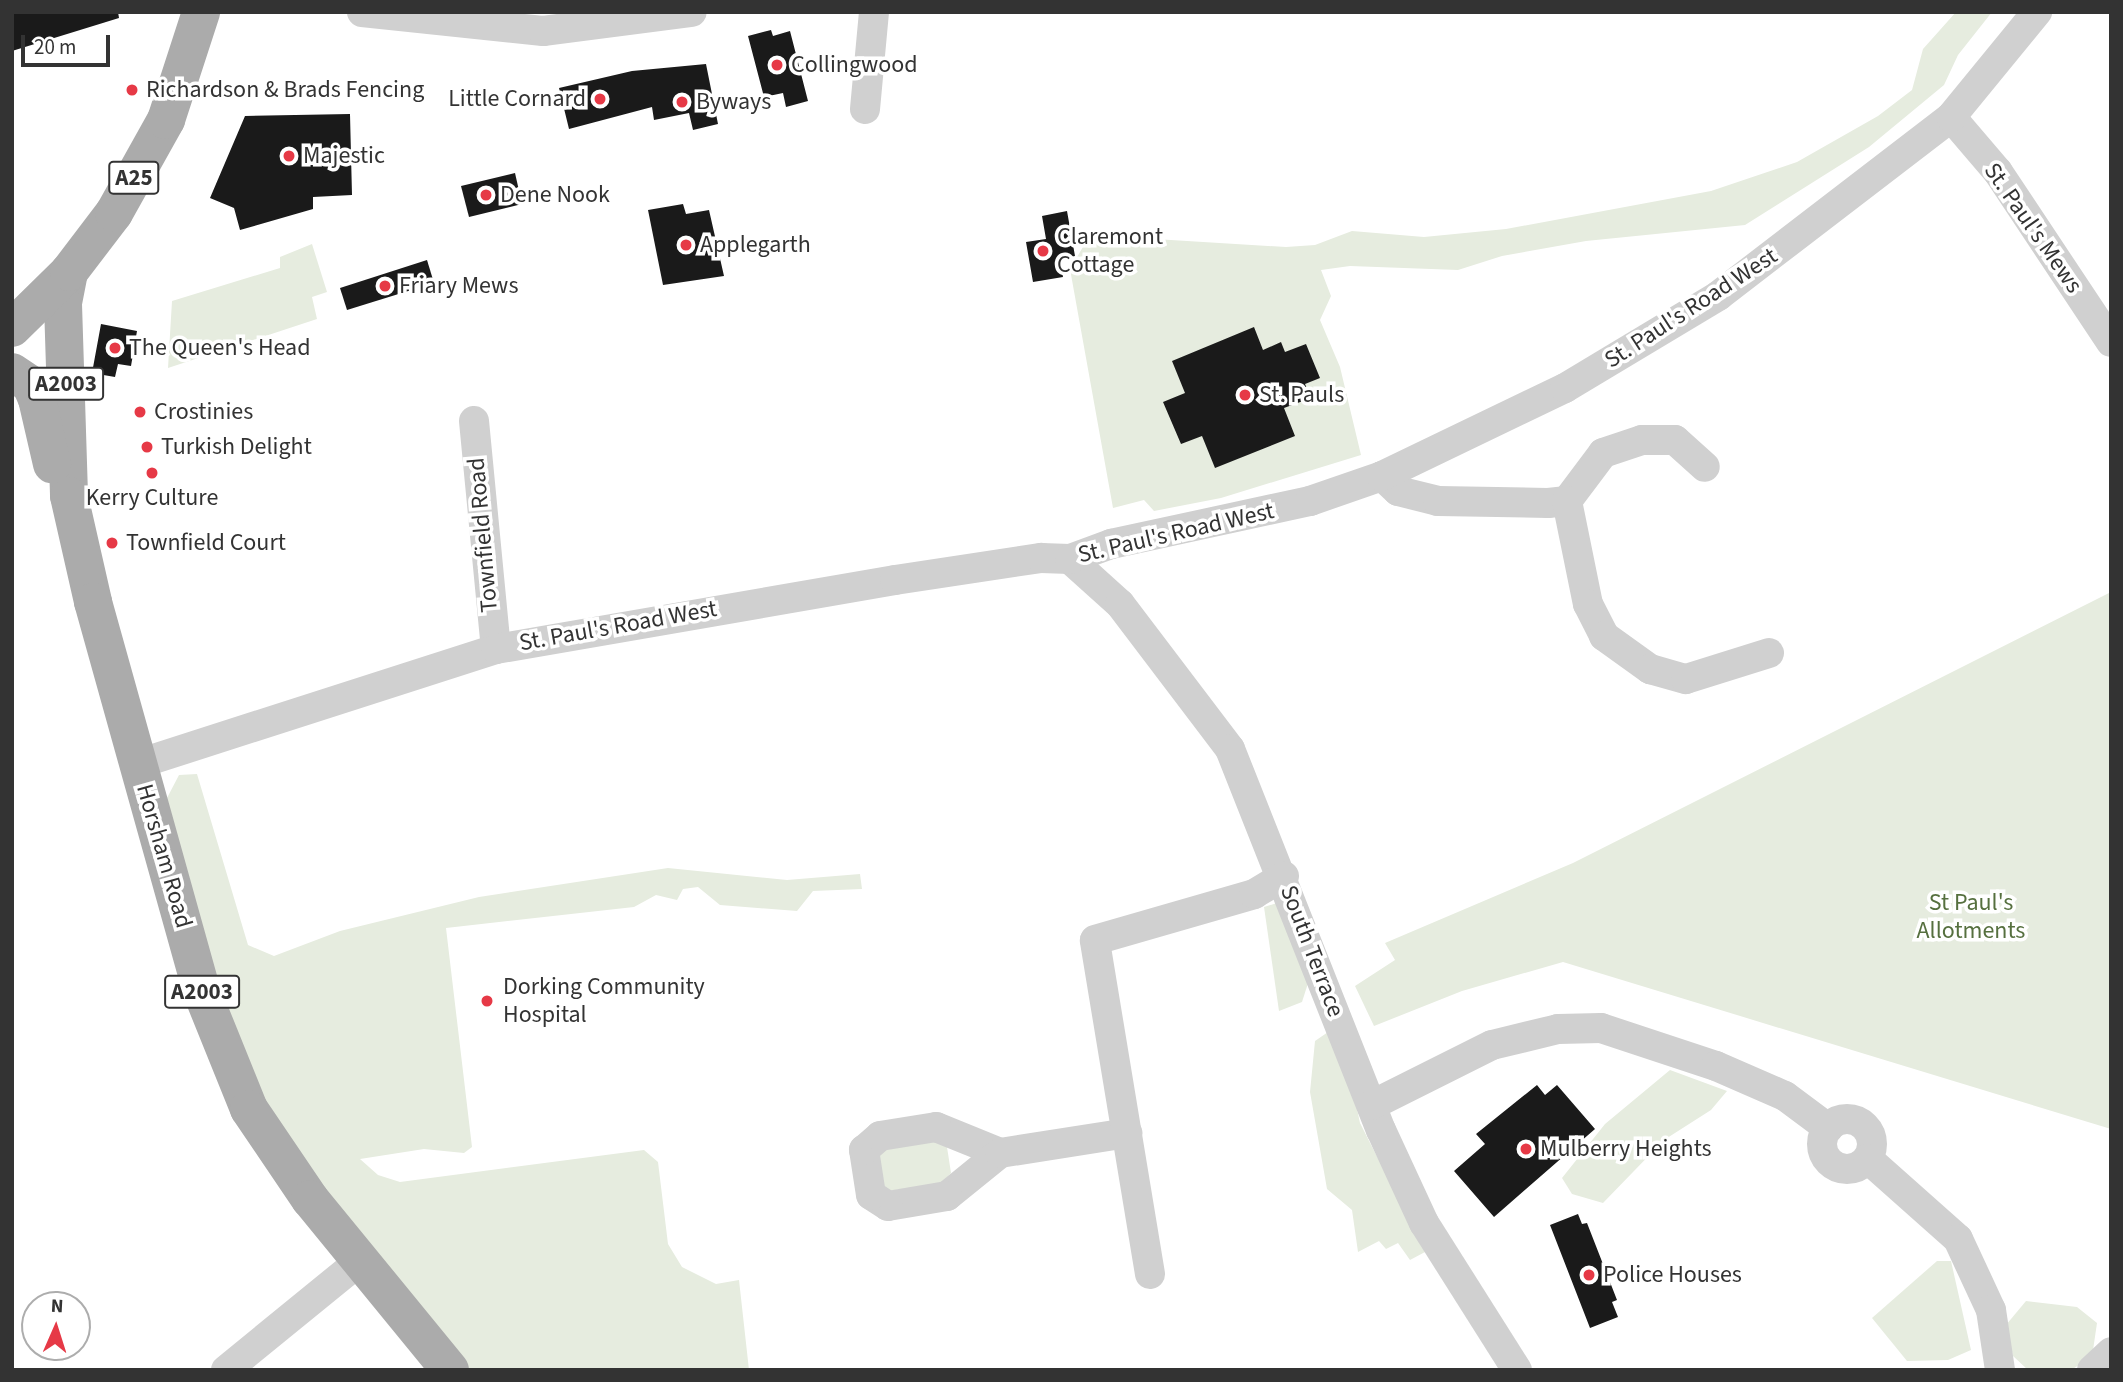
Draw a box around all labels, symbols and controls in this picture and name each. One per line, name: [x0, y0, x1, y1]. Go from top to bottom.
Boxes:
scale bar: [24, 21, 114, 65]
text: 20 m: [34, 32, 76, 62]
place label: Collingwood: [791, 51, 917, 79]
marker: Collingwood: [769, 57, 785, 73]
place label: Richardson & Brads Fencing: [146, 76, 424, 104]
marker: Richardson & Brads Fencing: [124, 82, 140, 98]
place label: Little Cornard: [448, 85, 586, 113]
place label: Byways: [696, 88, 771, 116]
marker: Little Cornard: [592, 91, 608, 107]
marker: Byways: [674, 94, 690, 110]
place label: Majestic: [303, 142, 385, 170]
marker: Majestic: [281, 148, 297, 164]
street label: St. Paul's Mews: [1978, 157, 2088, 299]
road number: A25: [108, 158, 160, 197]
place label: Dene Nook: [500, 181, 610, 209]
marker: Dene Nook: [478, 187, 494, 203]
place label: Claremont Cottage: [1057, 223, 1163, 279]
place label: Applegarth: [700, 231, 811, 259]
marker: Applegarth: [678, 237, 694, 253]
street label: St. Paul's Road West: [1599, 241, 1783, 375]
marker: Claremont Cottage: [1035, 243, 1051, 259]
place label: Friary Mews: [399, 272, 518, 300]
marker: Friary Mews: [377, 278, 393, 294]
place label: The Queen's Head: [129, 334, 311, 362]
marker: The Queen's Head: [107, 340, 123, 356]
road number: A2003: [28, 364, 104, 404]
place label: St. Pauls: [1259, 381, 1344, 409]
marker: St. Pauls: [1237, 387, 1253, 403]
place label: Crostinies: [154, 398, 253, 426]
marker: Crostinies: [132, 404, 148, 420]
place label: Turkish Delight: [161, 433, 312, 461]
marker: Turkish Delight: [139, 439, 155, 455]
street label: Townfield Road: [462, 456, 504, 614]
marker: Kerry Culture: [144, 465, 160, 481]
place label: Kerry Culture: [86, 484, 218, 512]
street label: St. Paul's Road West: [1075, 496, 1277, 570]
place label: Townfield Court: [126, 529, 286, 557]
marker: Townfield Court: [104, 535, 120, 551]
street label: St. Paul's Road West: [517, 594, 719, 658]
street label: Horsham Road: [130, 781, 198, 931]
street label: South Terrace: [1274, 881, 1350, 1021]
park label: St Paul's Allotments: [1917, 889, 2025, 945]
road number: A2003: [164, 973, 241, 1012]
place label: Dorking Community Hospital: [503, 973, 705, 1029]
marker: Dorking Community Hospital: [477, 991, 497, 1011]
place label: Mulberry Heights: [1540, 1135, 1712, 1163]
marker: Mulberry Heights: [1518, 1141, 1534, 1157]
place label: Police Houses: [1603, 1261, 1742, 1289]
marker: Police Houses: [1581, 1267, 1597, 1283]
north arrow: [21, 1291, 91, 1361]
text: N: [50, 1293, 64, 1320]

